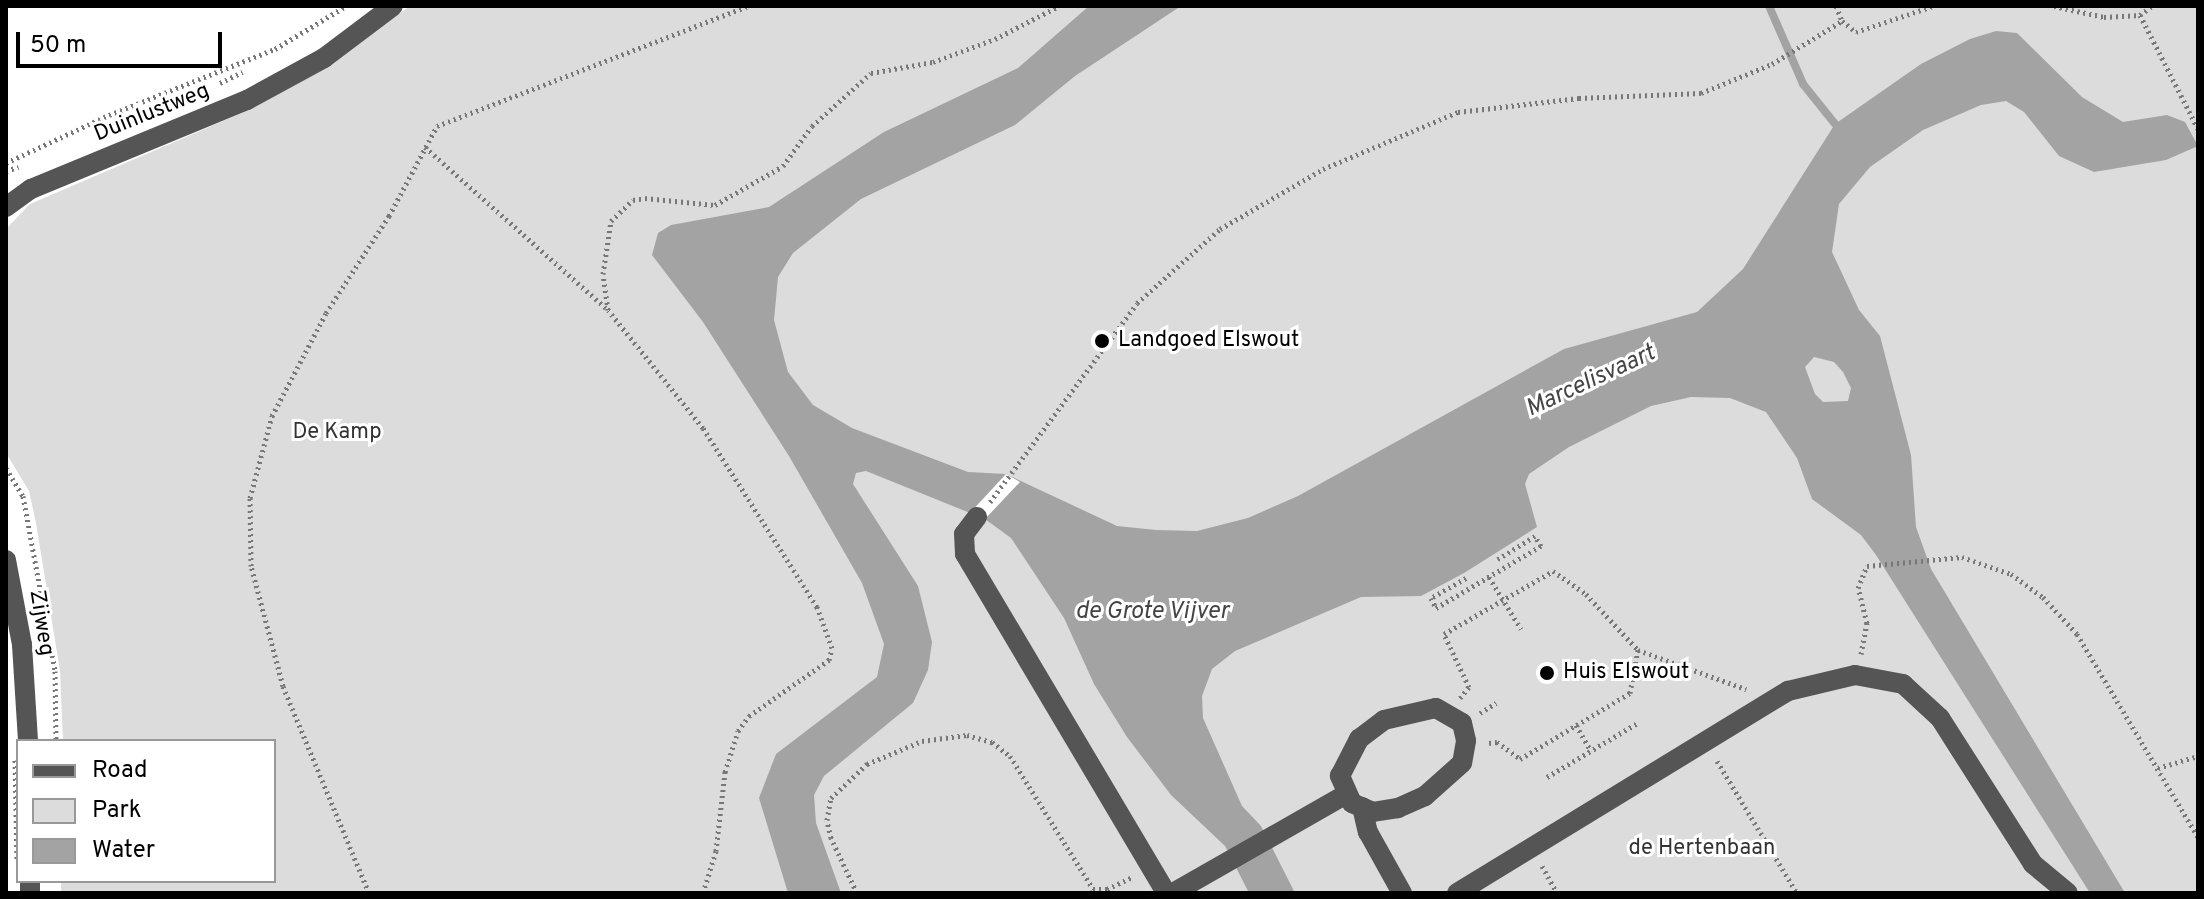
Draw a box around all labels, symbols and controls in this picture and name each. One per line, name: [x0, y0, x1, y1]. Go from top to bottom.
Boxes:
scale bar: [20, 16, 226, 66]
text: 50 m: [30, 31, 86, 61]
street label: Duinlustweg: [91, 78, 213, 148]
place label: Landgoed Elswout: [1118, 328, 1299, 354]
marker: Landgoed Elswout: [1093, 332, 1111, 350]
water label: Marcelisvaart: [1522, 340, 1660, 424]
park label: De Kamp: [292, 420, 382, 446]
street label: Zijweg: [23, 588, 59, 658]
water label: de Grote Vijver: [1075, 599, 1229, 627]
place label: Huis Elswout: [1563, 660, 1689, 686]
marker: Huis Elswout: [1538, 664, 1556, 682]
legend: [16, 739, 276, 883]
text: Road: [92, 756, 148, 786]
text: Park: [92, 796, 142, 826]
text: Water: [92, 836, 155, 866]
park label: de Hertenbaan: [1629, 836, 1775, 862]

